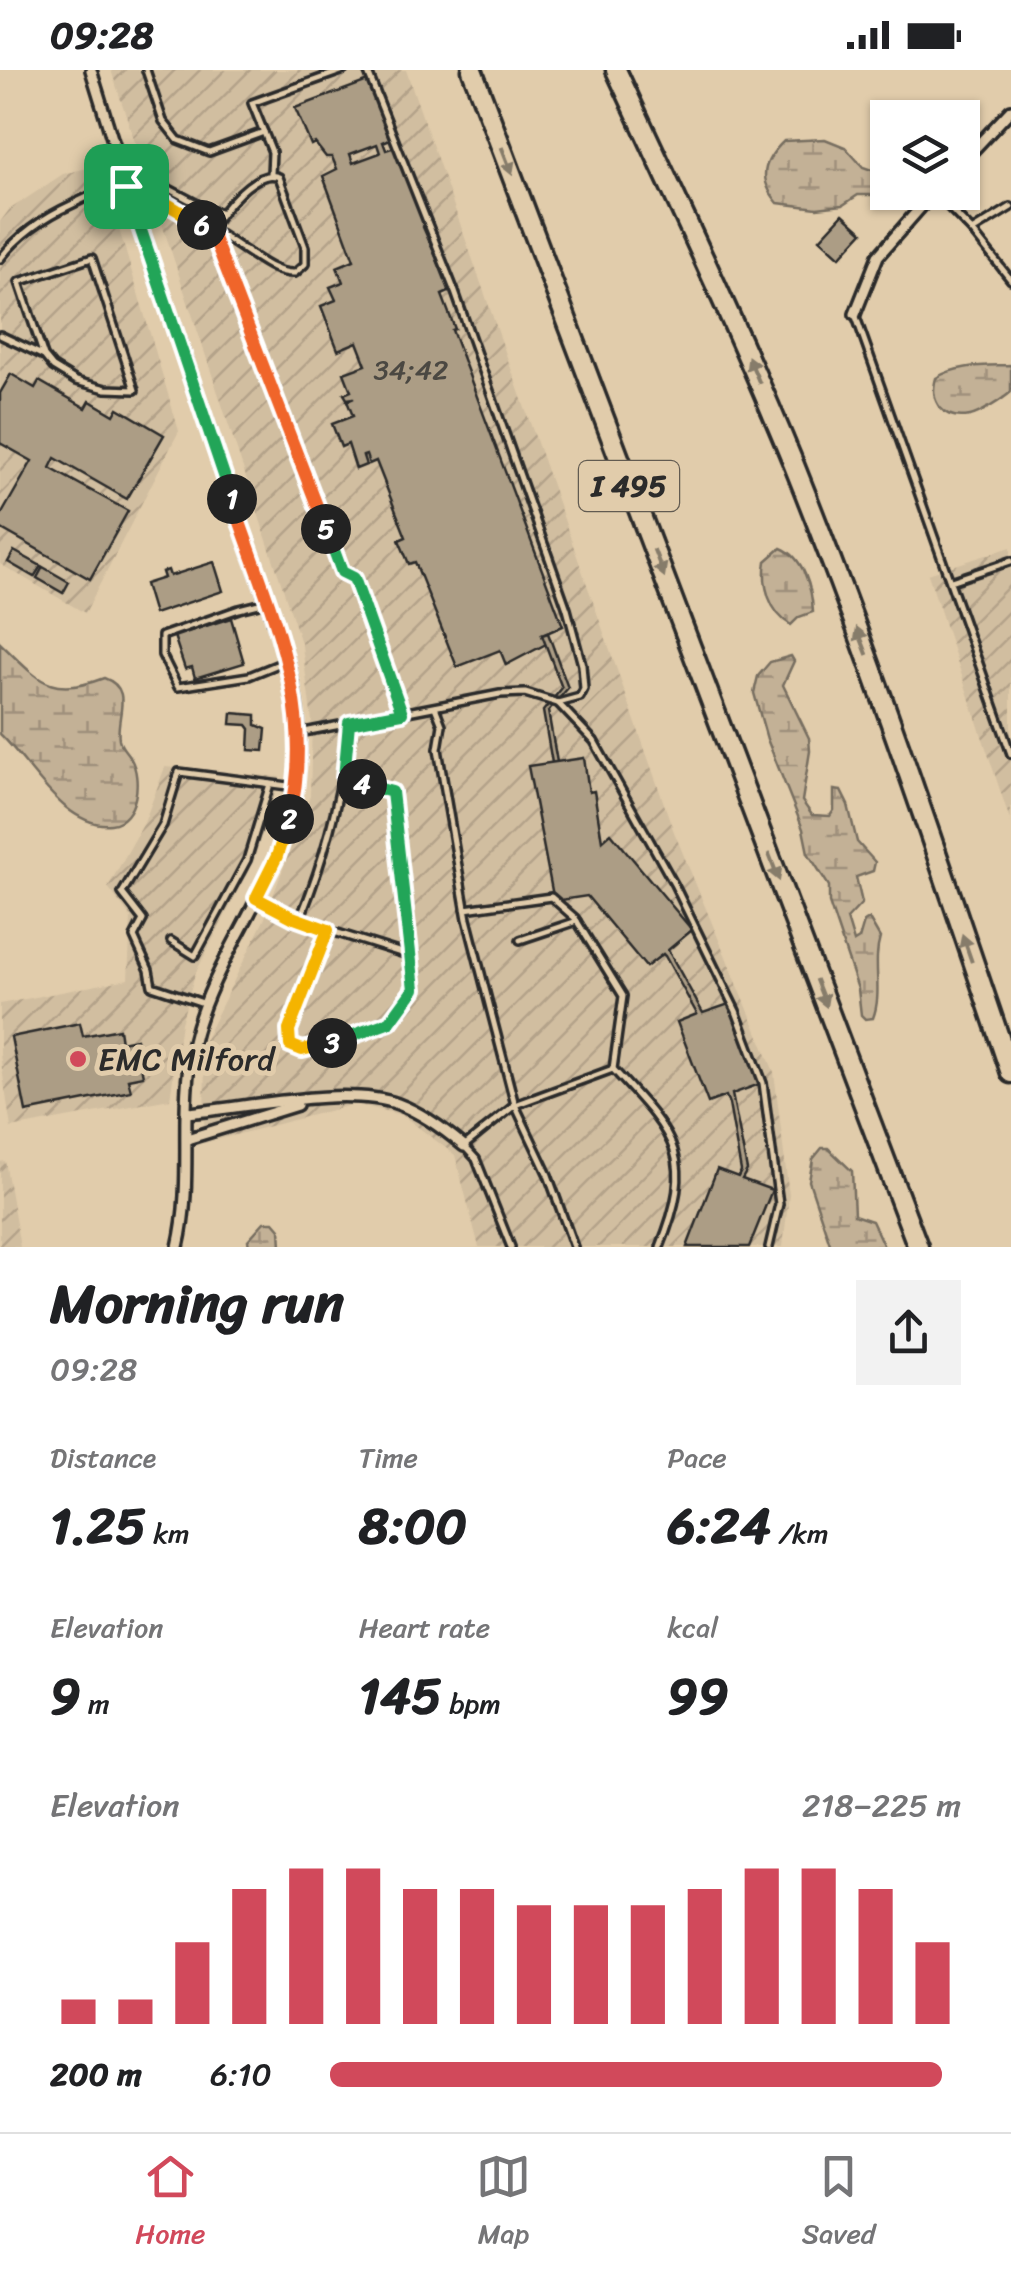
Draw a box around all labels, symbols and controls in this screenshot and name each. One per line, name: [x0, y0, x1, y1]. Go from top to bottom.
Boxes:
text: 09:28: [50, 2, 154, 69]
map controls: [870, 100, 980, 210]
button: layers: [870, 100, 980, 210]
pin: [84, 144, 169, 229]
one-way arrow: [499, 146, 515, 176]
icon: arrive: [99, 159, 154, 214]
pin: 6: [177, 200, 227, 250]
text: 6: [194, 200, 210, 249]
house number: 34;42: [374, 345, 448, 394]
one-way arrow: [746, 355, 762, 385]
road number: I 495: [579, 461, 679, 511]
pin: 1: [207, 474, 257, 524]
text: 1: [226, 474, 238, 523]
pin: 5: [301, 504, 351, 554]
text: 5: [317, 504, 335, 553]
one-way arrow: [651, 549, 667, 579]
one-way arrow: [854, 625, 869, 655]
pin: 4: [337, 759, 387, 809]
text: 4: [353, 759, 371, 808]
pin: 2: [264, 794, 314, 844]
text: 2: [281, 794, 297, 843]
one-way arrow: [766, 853, 782, 883]
one-way arrow: [959, 933, 974, 963]
one-way arrow: [814, 978, 829, 1008]
pin: 3: [307, 1018, 357, 1068]
text: 3: [324, 1018, 340, 1067]
place label: EMC Milford: [98, 1031, 276, 1088]
marker: EMC Milford: [67, 1048, 89, 1070]
text: Morning run: [50, 1255, 344, 1352]
button: share: [856, 1280, 961, 1385]
text: 09:28: [50, 1341, 137, 1398]
text: Distance: [50, 1433, 156, 1482]
text: Time: [359, 1433, 418, 1482]
text: Pace: [667, 1433, 727, 1482]
text: 1.25: [50, 1482, 146, 1571]
text: 8:00: [359, 1482, 467, 1571]
text: 6:24: [667, 1482, 771, 1571]
text: km: [146, 1509, 190, 1558]
text: /km: [771, 1509, 828, 1558]
text: Elevation: [50, 1603, 163, 1652]
text: Heart rate: [359, 1603, 490, 1652]
text: kcal: [667, 1603, 718, 1652]
text: 9: [50, 1652, 81, 1741]
text: 145: [359, 1652, 442, 1741]
text: 99: [667, 1652, 729, 1741]
text: m: [81, 1679, 110, 1728]
text: bpm: [442, 1679, 501, 1728]
text: Elevation: [50, 1777, 180, 1834]
text: 218–225 m: [802, 1777, 961, 1834]
text: 200 m: [50, 2046, 142, 2103]
text: 6:10: [210, 2046, 272, 2103]
tab: Home: [135, 2149, 205, 2258]
tab: Map: [476, 2149, 531, 2258]
tab: Saved: [802, 2149, 876, 2258]

